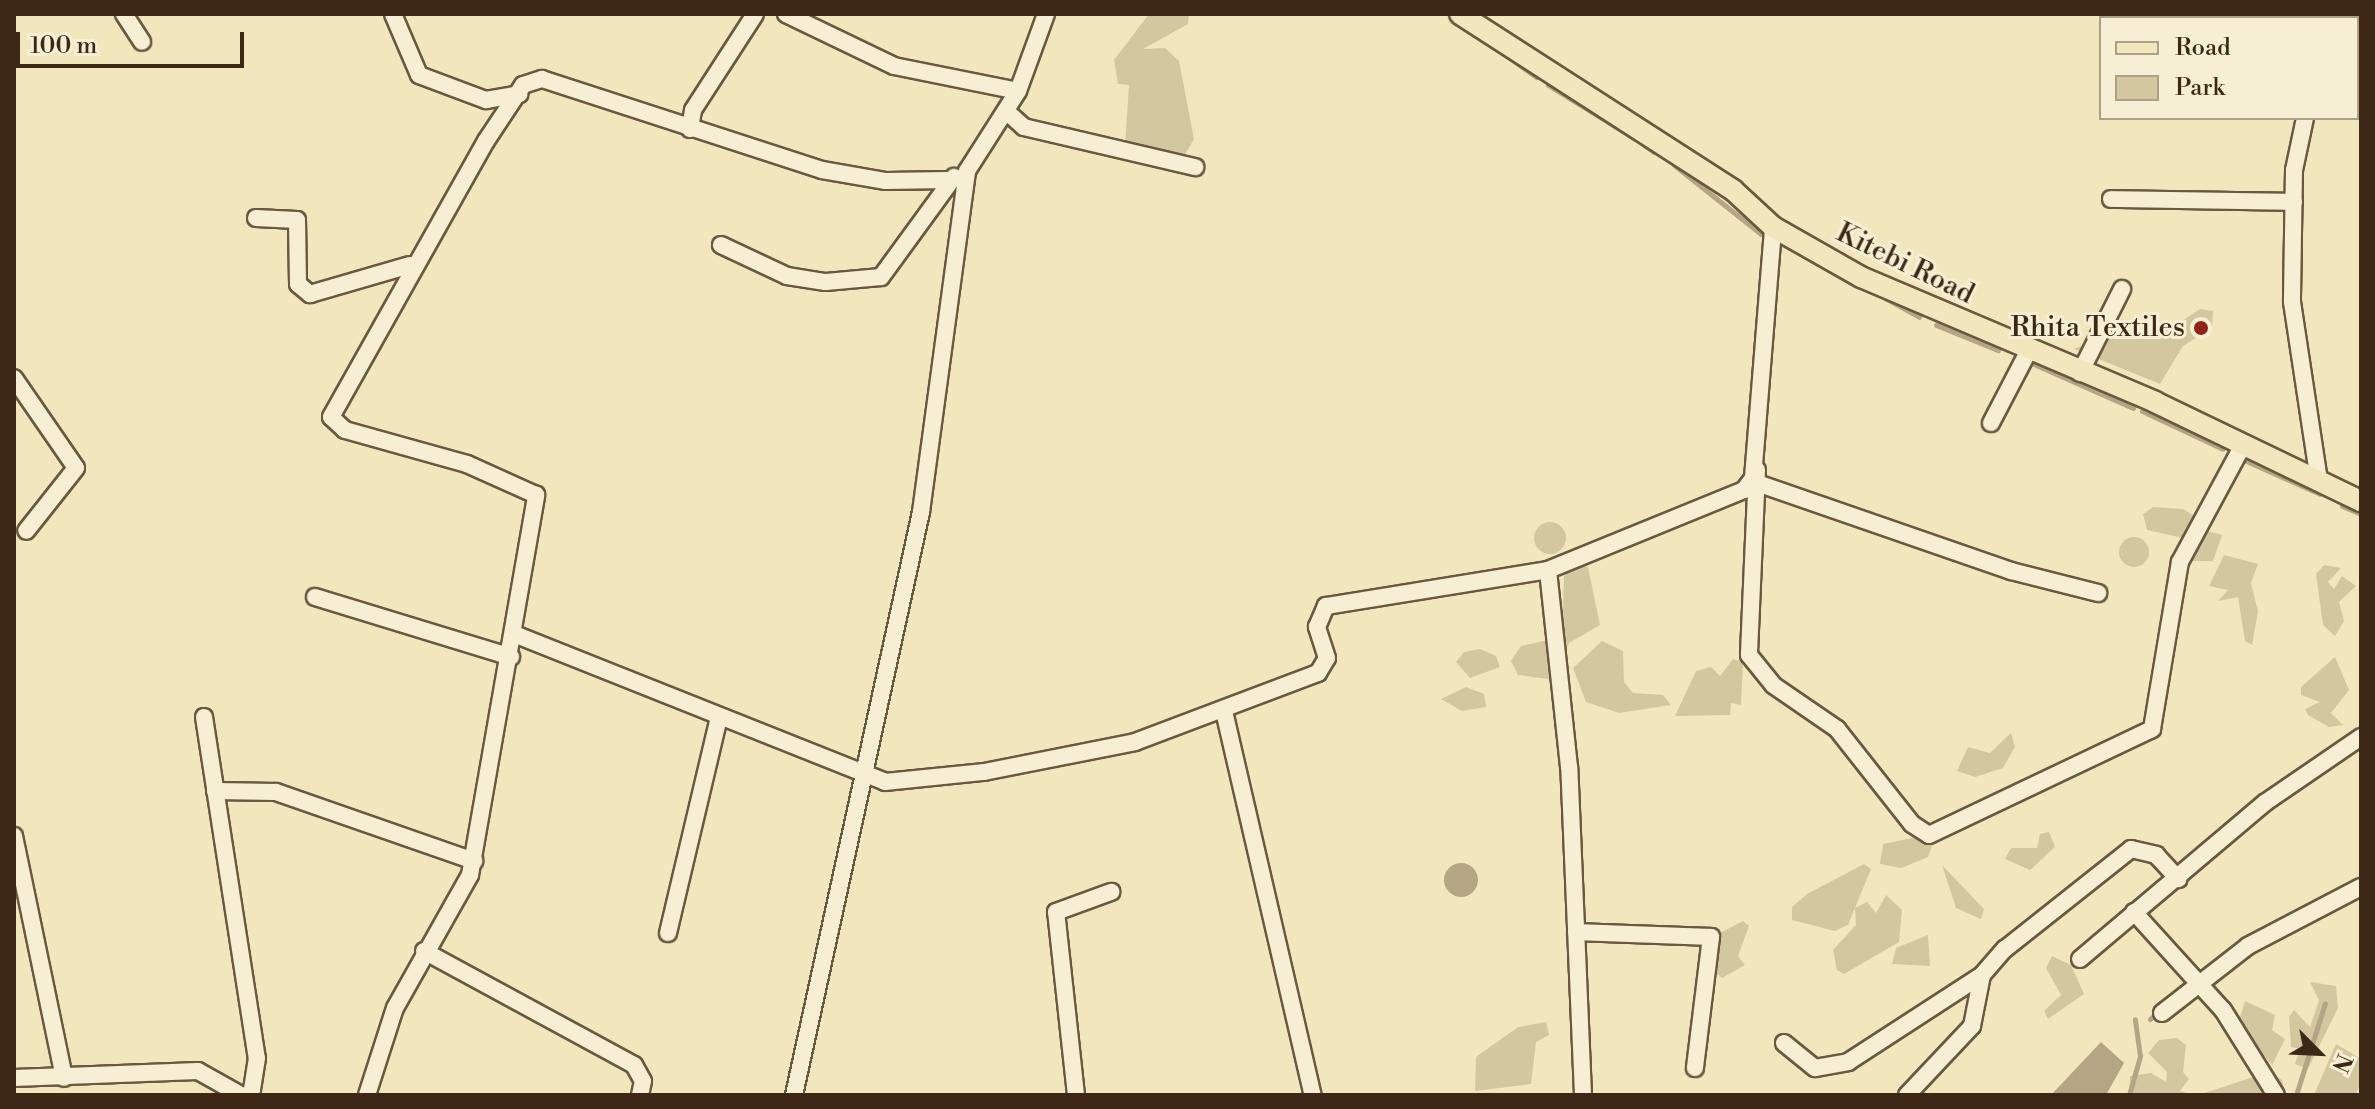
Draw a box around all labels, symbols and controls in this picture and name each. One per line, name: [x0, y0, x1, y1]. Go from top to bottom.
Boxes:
scale bar: [20, 16, 248, 66]
legend: [2099, 16, 2359, 120]
text: 100 m: [30, 31, 97, 61]
text: Road: [2175, 33, 2231, 63]
text: Park: [2175, 73, 2225, 103]
street label: Kitebi Road: [1831, 216, 1979, 312]
place label: Rhita Textiles: [2011, 311, 2185, 345]
marker: Rhita Textiles: [2192, 319, 2210, 337]
north arrow: [2279, 1013, 2359, 1093]
text: N: [2326, 1050, 2357, 1076]

